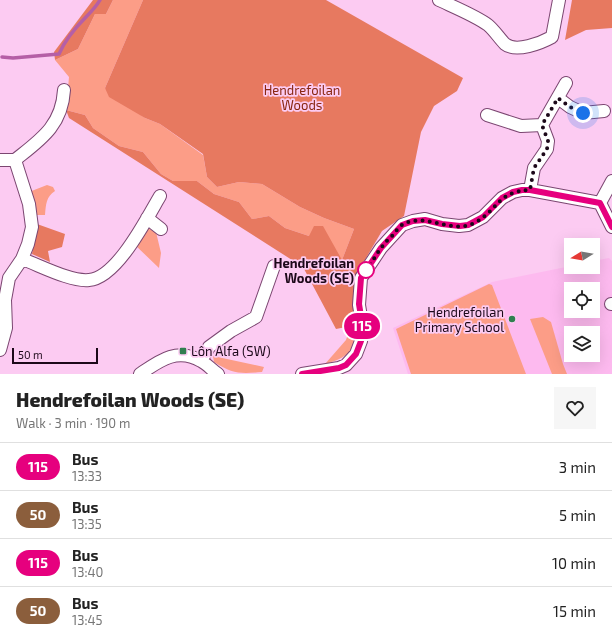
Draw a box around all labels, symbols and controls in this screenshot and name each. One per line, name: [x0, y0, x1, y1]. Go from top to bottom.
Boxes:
park label: Hendrefoilan Woods: [264, 82, 340, 113]
your location: [573, 103, 593, 123]
north arrow: [564, 238, 600, 274]
map controls: [564, 238, 600, 362]
place label: Hendrefoilan Woods (SE): [273, 255, 354, 286]
marker: Hendrefoilan Woods (SE): [357, 261, 375, 279]
button: locate: [564, 282, 600, 318]
place label: Hendrefoilan Primary School: [415, 304, 504, 335]
line badge: 115: [339, 313, 385, 339]
marker: Hendrefoilan Primary School: [507, 314, 517, 324]
text: 115: [352, 317, 372, 334]
button: layers: [564, 326, 600, 362]
place label: Lôn Alfa (SW): [191, 343, 271, 359]
scale bar: [12, 346, 98, 365]
marker: Lôn Alfa (SW): [178, 346, 188, 356]
text: 50 m: [18, 348, 43, 361]
button: heart: [554, 387, 596, 429]
text: Hendrefoilan Woods (SE): [16, 388, 244, 411]
text: Walk · 3 min · 190 m: [16, 415, 130, 431]
text: Bus: [72, 450, 98, 468]
text: 115: [28, 458, 48, 475]
text: 3 min: [559, 458, 596, 476]
text: 13:33: [72, 468, 102, 484]
text: Bus: [72, 498, 98, 516]
text: 50: [30, 506, 46, 523]
text: 5 min: [559, 506, 596, 524]
text: 13:35: [72, 516, 102, 532]
text: Bus: [72, 546, 98, 564]
text: 115: [28, 554, 48, 571]
text: 10 min: [552, 554, 596, 572]
text: 13:40: [72, 564, 103, 580]
text: Bus: [72, 594, 98, 612]
text: 50: [30, 602, 46, 619]
text: 15 min: [553, 602, 596, 620]
text: 13:45: [72, 612, 102, 628]

